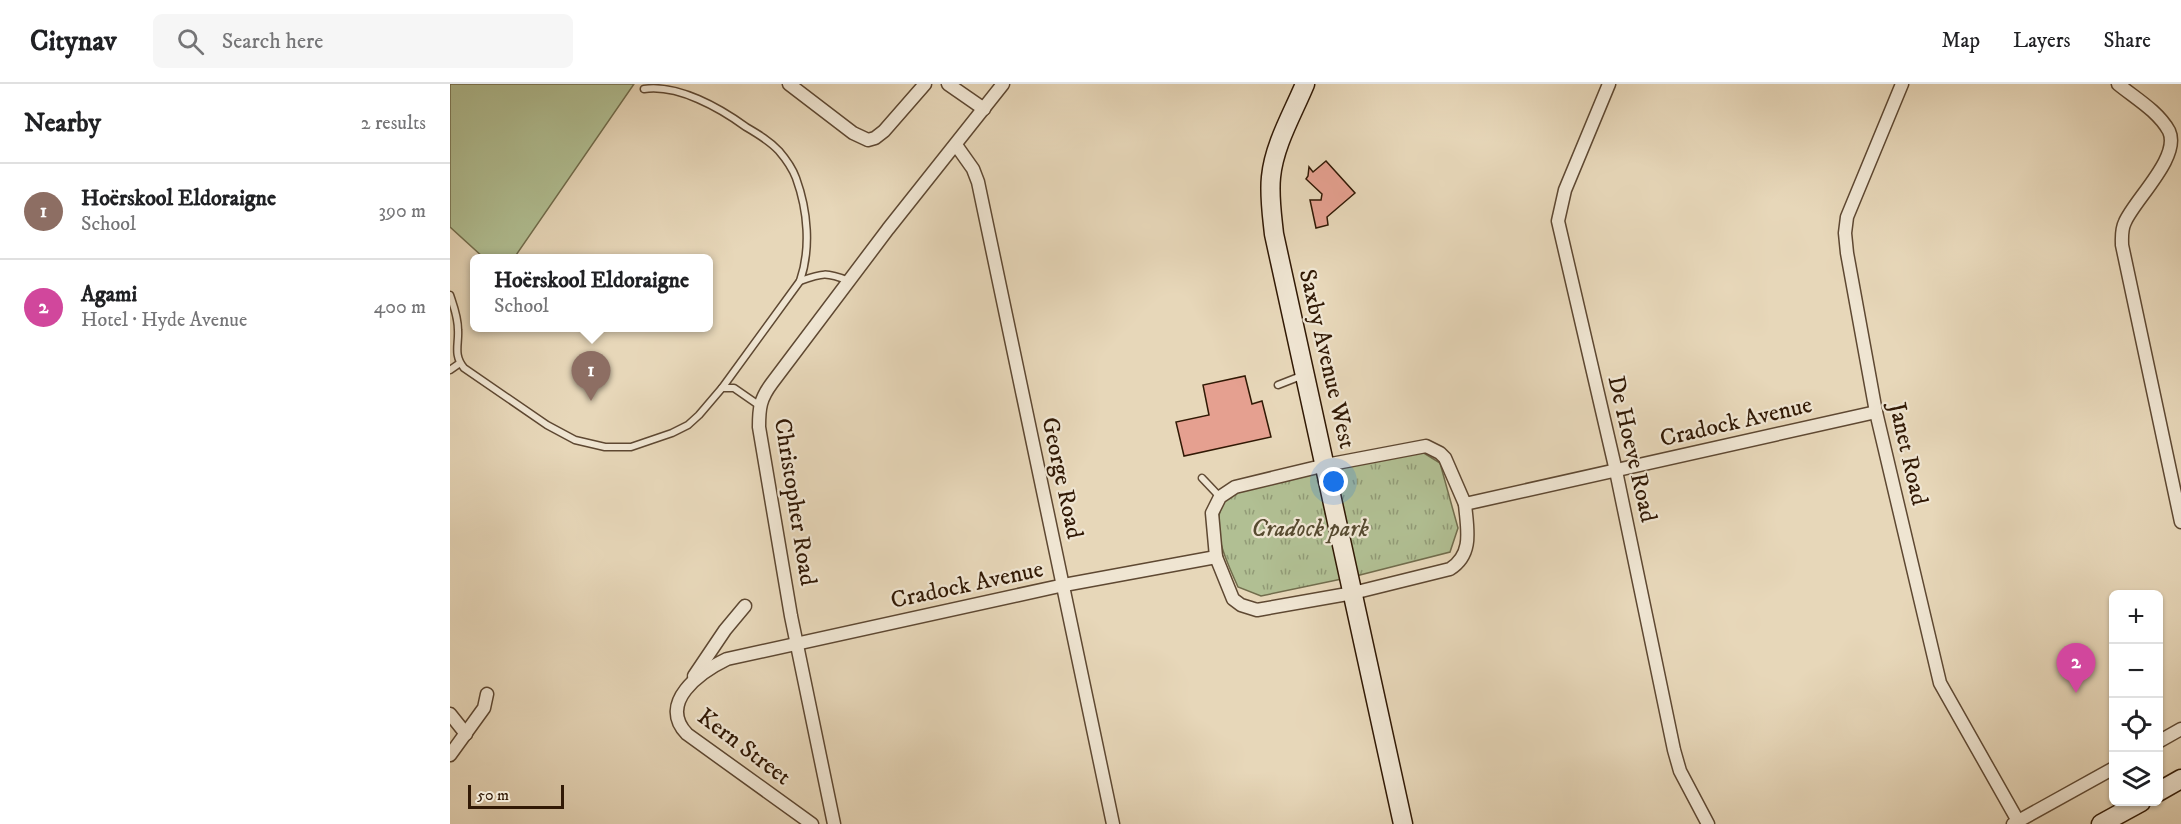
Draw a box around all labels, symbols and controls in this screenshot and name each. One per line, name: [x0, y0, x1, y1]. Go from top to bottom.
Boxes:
search box: [153, 14, 573, 68]
text: Citynav: [30, 24, 117, 59]
icon: search: [174, 25, 207, 58]
text: Search here: [222, 28, 323, 55]
text: Map: [1941, 28, 1980, 54]
text: Layers: [2013, 28, 2071, 54]
text: Share: [2104, 28, 2151, 54]
text: Nearby: [24, 107, 101, 140]
text: 2 results: [361, 111, 426, 136]
text: Hoërskool Eldoraigne: [81, 185, 276, 212]
text: 1: [40, 199, 47, 224]
text: 390 m: [378, 199, 426, 224]
text: School: [81, 212, 136, 237]
popup: [470, 254, 713, 332]
street label: Saxby Avenue West: [1292, 266, 1362, 452]
text: Hoërskool Eldoraigne: [494, 267, 689, 294]
text: Agami: [81, 281, 137, 308]
text: School: [494, 294, 549, 319]
text: 2: [39, 295, 48, 320]
text: 400 m: [374, 295, 426, 320]
text: Hotel · Hyde Avenue: [81, 308, 247, 333]
pin: 1: [572, 352, 610, 401]
street label: De Hoeve Road: [1601, 373, 1663, 525]
street label: Cradock Avenue: [1657, 390, 1815, 454]
street label: Janet Road: [1881, 398, 1934, 508]
street label: George Road: [1034, 414, 1090, 542]
street label: Christopher Road: [767, 416, 823, 588]
your location: [1319, 467, 1348, 496]
park label: Cradock park: [1251, 514, 1369, 544]
street label: Cradock Avenue: [888, 554, 1046, 616]
map controls: [2109, 590, 2163, 806]
button: +: [2109, 590, 2163, 644]
pin: 2: [2056, 644, 2096, 693]
button: −: [2109, 644, 2163, 698]
button: locate: [2109, 698, 2163, 752]
street label: Kern Street: [691, 702, 797, 792]
button: layers: [2109, 752, 2163, 806]
scale bar: [468, 782, 564, 810]
text: 50 m: [477, 785, 509, 805]

